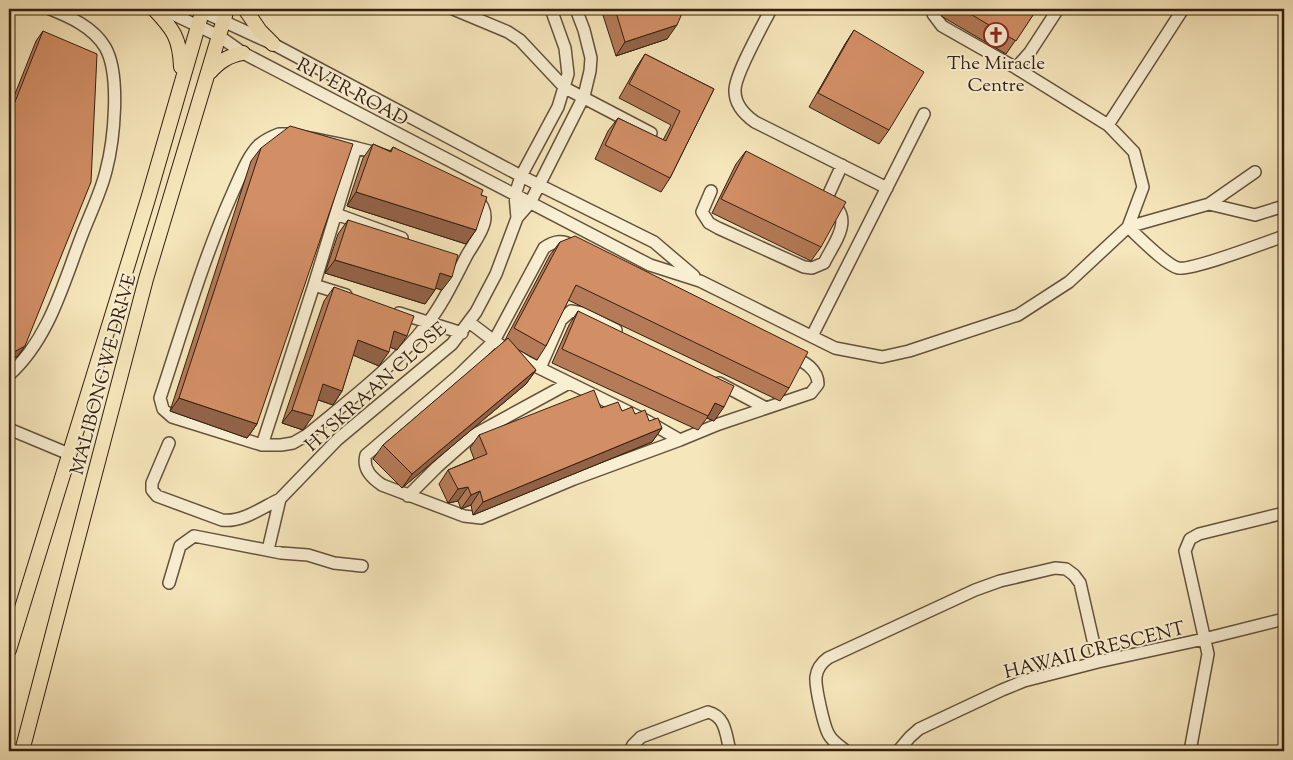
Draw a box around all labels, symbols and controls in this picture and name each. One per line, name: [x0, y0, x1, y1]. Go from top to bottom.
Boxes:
church icon: The Miracle Centre: [983, 22, 1009, 48]
place label: The Miracle Centre: [947, 51, 1045, 100]
street label: RIVER ROAD: [291, 52, 413, 134]
street label: MALIBONGWE DRIVE: [65, 270, 144, 478]
street label: HYSKRAAN CLOSE: [300, 316, 454, 459]
street label: HAWAII CRESCENT: [1001, 616, 1188, 687]

